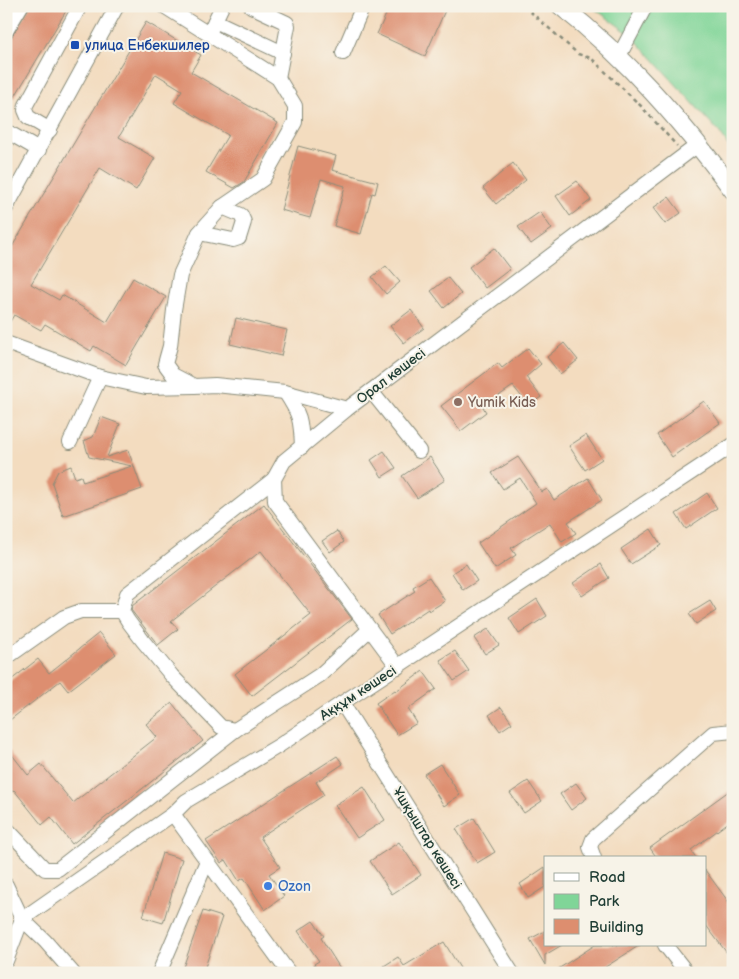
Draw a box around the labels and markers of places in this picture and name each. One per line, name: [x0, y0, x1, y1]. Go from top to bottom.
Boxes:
place label: улица Енбекшилер: [85, 37, 210, 54]
marker: улица Енбекшилер: [69, 39, 81, 51]
place label: Yumik Kids: [467, 394, 536, 411]
marker: Yumik Kids: [452, 396, 464, 408]
place label: Ozon: [278, 878, 311, 895]
marker: Ozon: [262, 880, 274, 892]

